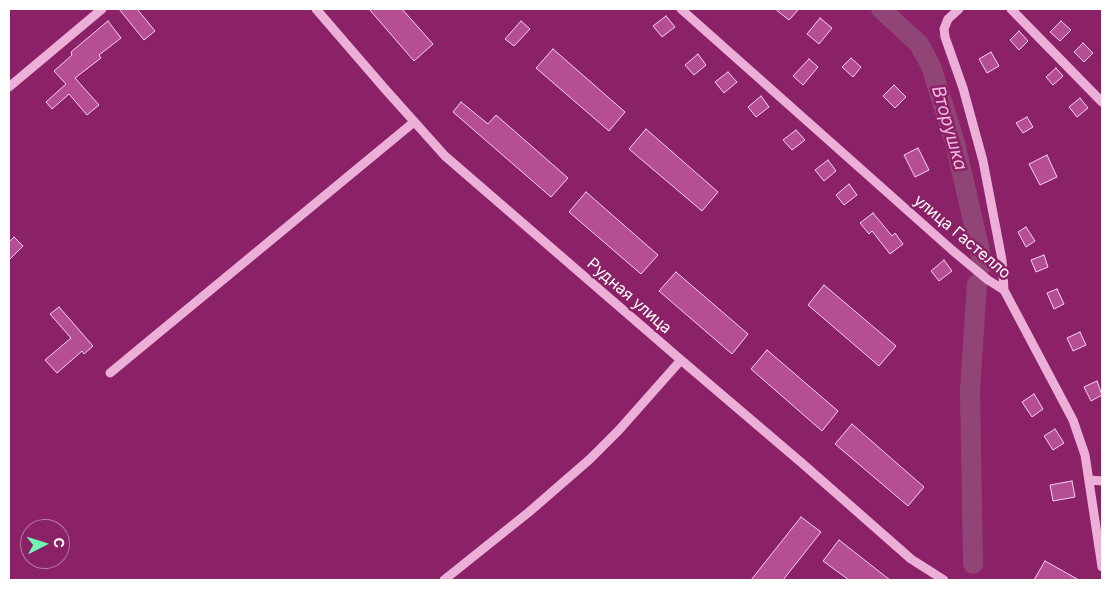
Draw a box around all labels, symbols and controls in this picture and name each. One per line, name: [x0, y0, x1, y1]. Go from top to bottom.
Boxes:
water label: Вторушка: [927, 83, 971, 173]
street label: улица Гастелло: [910, 191, 1014, 283]
street label: Рудная улица: [583, 254, 675, 338]
north arrow: [20, 519, 70, 569]
text: С: [51, 537, 68, 549]

